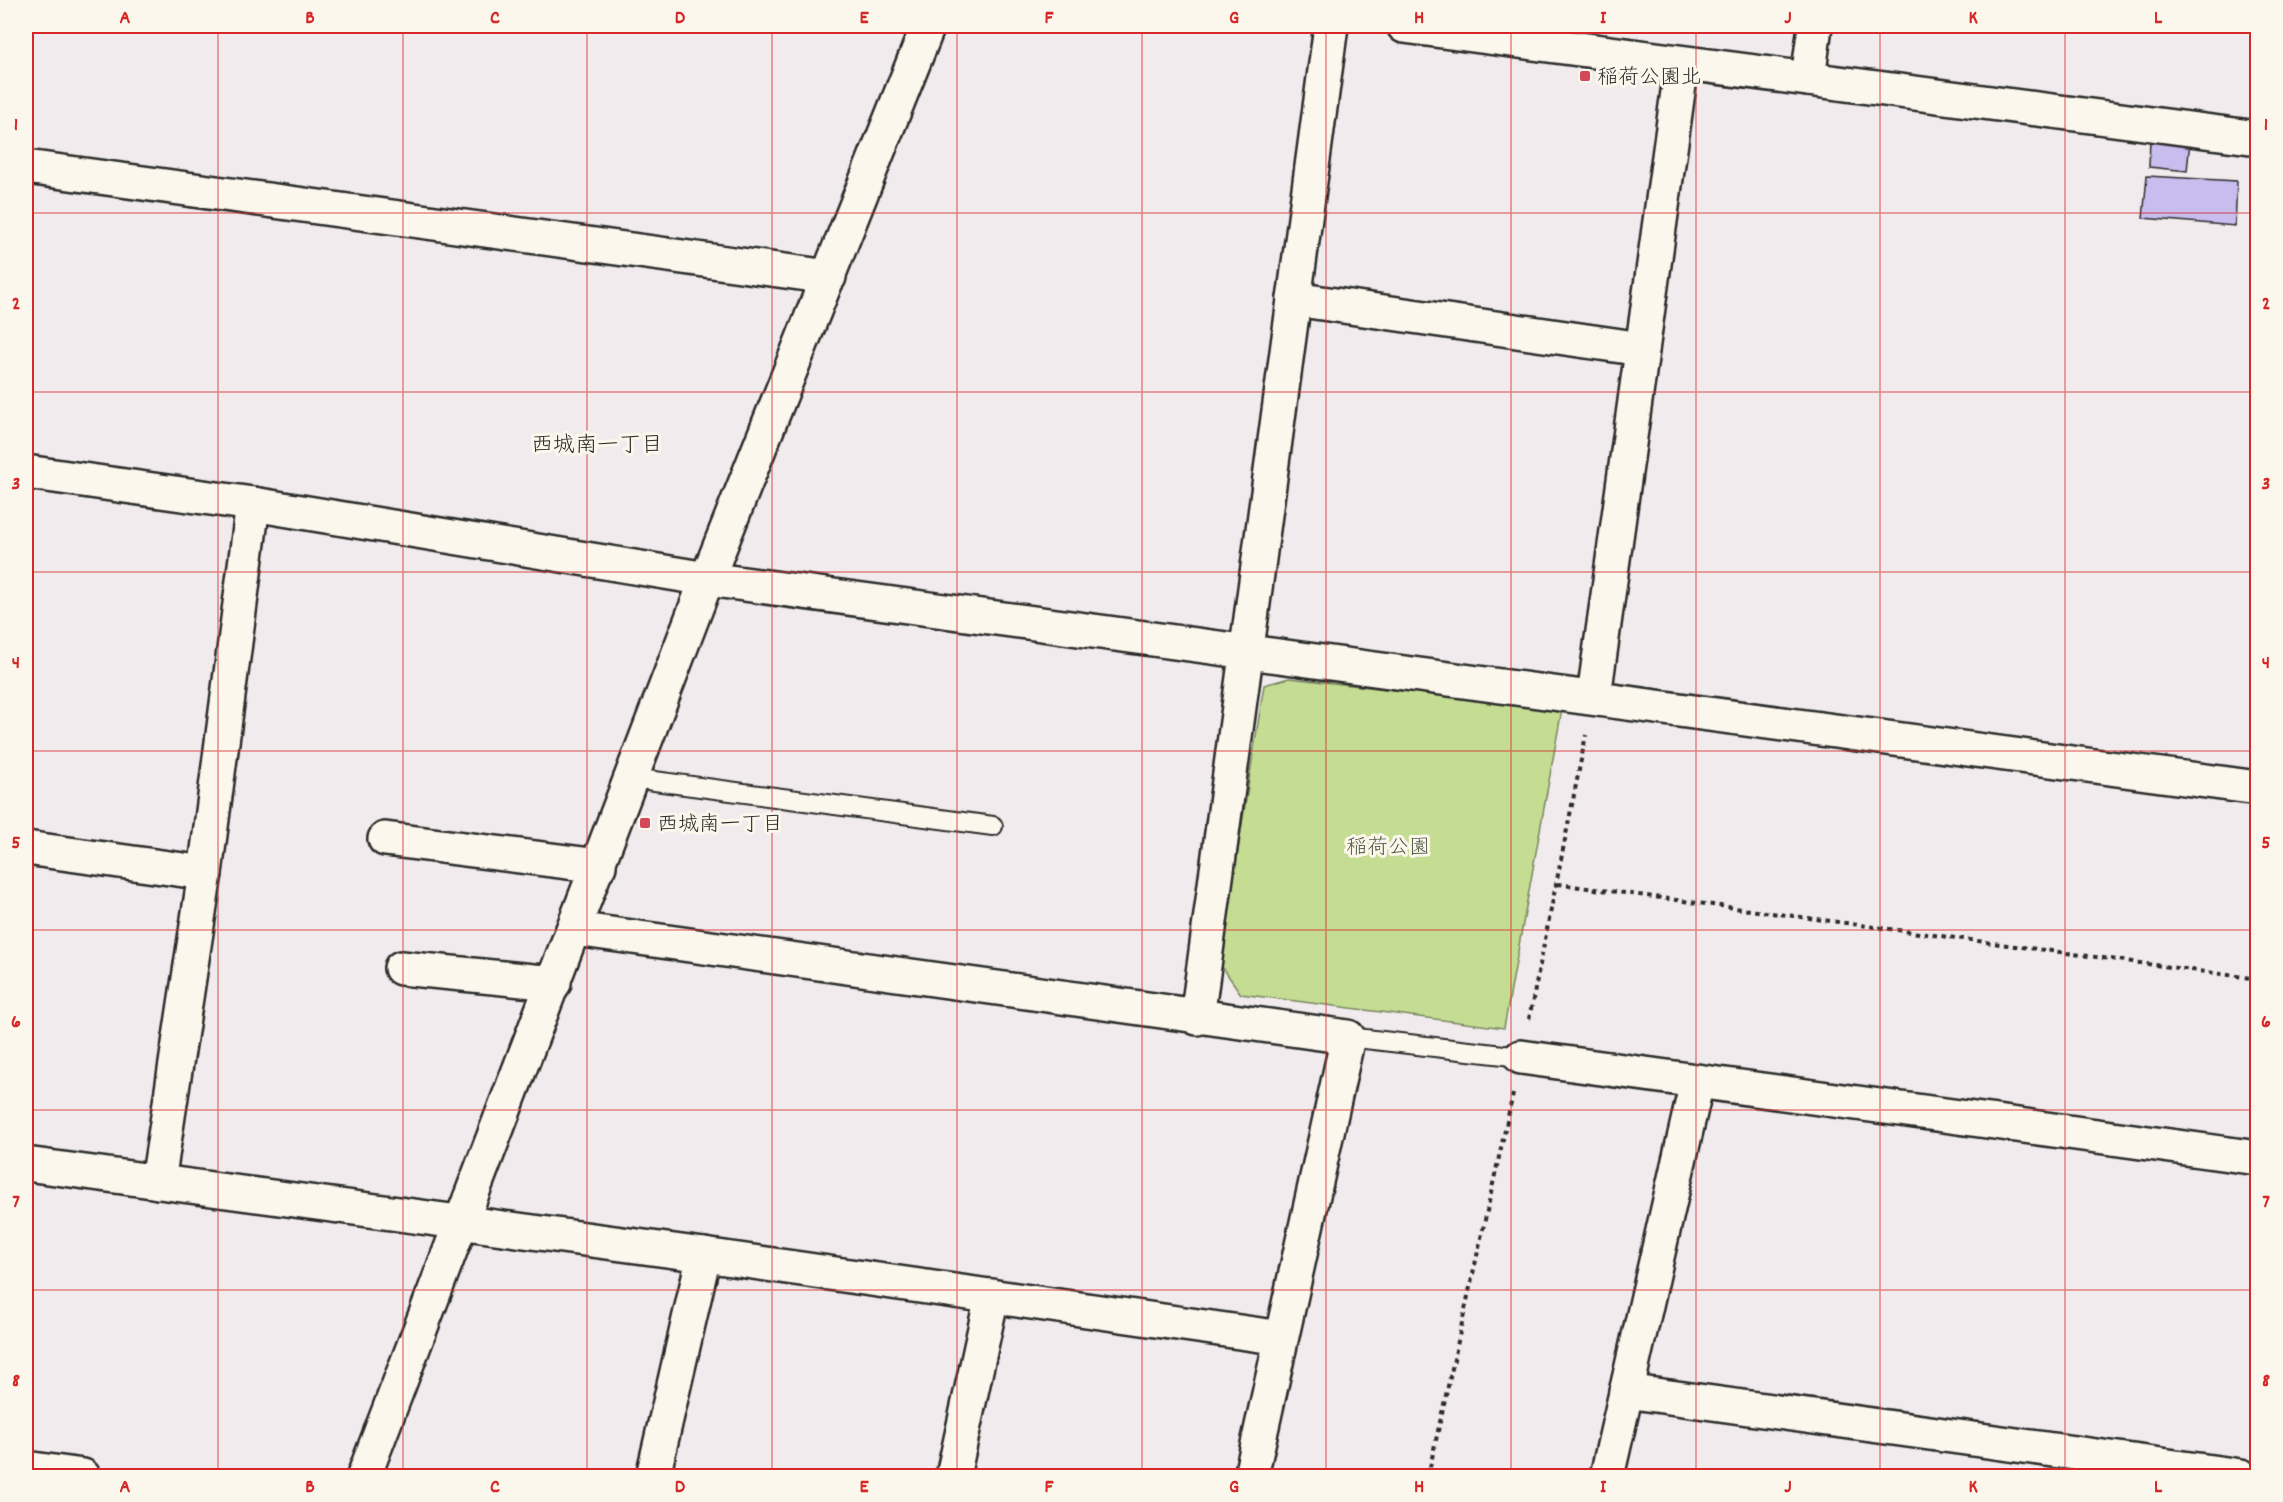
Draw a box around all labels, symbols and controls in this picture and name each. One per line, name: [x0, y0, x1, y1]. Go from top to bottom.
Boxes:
text: A: [120, 5, 131, 33]
text: B: [305, 5, 315, 33]
text: C: [490, 5, 500, 33]
text: D: [675, 5, 686, 33]
text: E: [859, 5, 869, 33]
text: F: [1045, 5, 1055, 33]
text: G: [1229, 5, 1239, 33]
text: H: [1414, 5, 1424, 33]
text: I: [1600, 5, 1607, 33]
text: J: [1784, 5, 1792, 33]
text: K: [1968, 5, 1978, 33]
text: L: [2154, 5, 2163, 33]
place label: 稲荷公園北: [1597, 64, 1702, 94]
marker: 稲荷公園北: [1578, 69, 1592, 83]
text: 1: [14, 112, 18, 140]
text: 1: [2264, 112, 2268, 140]
text: 2: [12, 291, 20, 319]
text: 2: [2262, 291, 2270, 319]
district label: 西城南一丁目: [531, 431, 663, 462]
text: 3: [12, 471, 20, 499]
text: 3: [2262, 471, 2270, 499]
text: 4: [12, 650, 20, 678]
text: 4: [2262, 650, 2270, 678]
place label: 西城南一丁目: [657, 811, 783, 841]
marker: 西城南一丁目: [638, 816, 652, 830]
text: 5: [11, 830, 21, 858]
text: 5: [2261, 830, 2271, 858]
park label: 稲荷公園: [1346, 834, 1430, 864]
text: 6: [11, 1009, 21, 1037]
text: 6: [2261, 1009, 2271, 1037]
text: 7: [12, 1189, 20, 1217]
text: 7: [2262, 1189, 2270, 1217]
text: 8: [12, 1368, 20, 1396]
text: 8: [2262, 1368, 2270, 1396]
text: A: [120, 1474, 131, 1502]
text: B: [305, 1474, 315, 1502]
text: C: [490, 1474, 500, 1502]
text: D: [675, 1474, 686, 1502]
text: E: [859, 1474, 869, 1502]
text: F: [1045, 1474, 1055, 1502]
text: G: [1229, 1474, 1239, 1502]
text: H: [1414, 1474, 1424, 1502]
text: I: [1600, 1474, 1607, 1502]
text: J: [1784, 1474, 1792, 1502]
text: K: [1968, 1474, 1978, 1502]
text: L: [2154, 1474, 2163, 1502]

